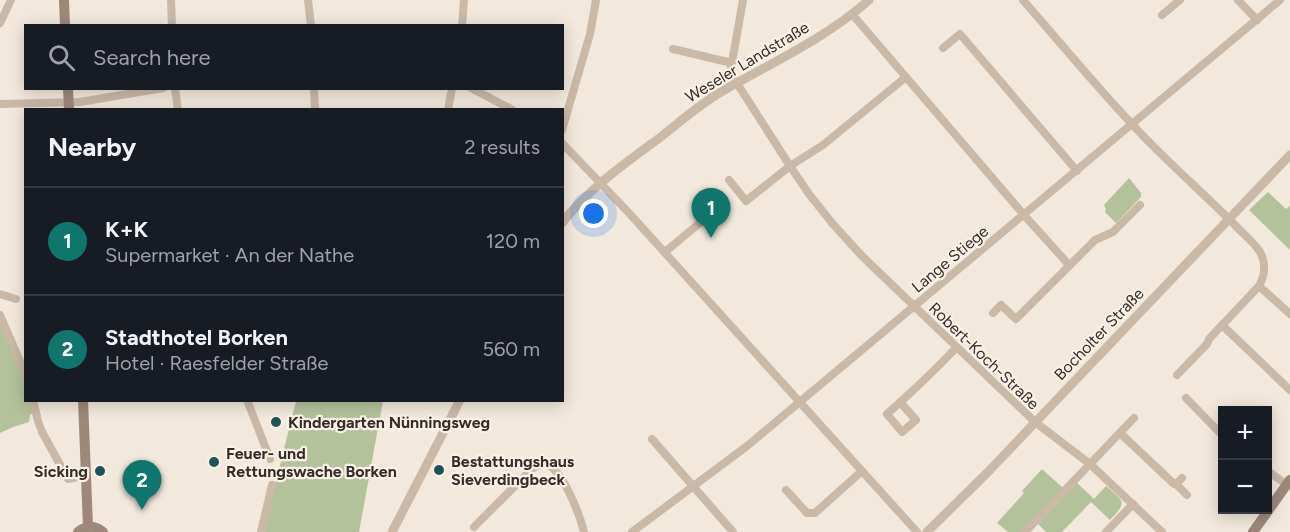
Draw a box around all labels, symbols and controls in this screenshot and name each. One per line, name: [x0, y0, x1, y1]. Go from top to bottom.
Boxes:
street label: Weseler Landstraße: [682, 17, 812, 106]
search box: [24, 24, 564, 90]
icon: search: [45, 41, 78, 74]
text: Search here: [93, 44, 211, 71]
text: Nearby: [48, 131, 136, 163]
text: 2 results: [464, 135, 540, 159]
pin: 1: [692, 188, 730, 238]
your location: [579, 199, 608, 228]
text: K+K: [105, 216, 148, 243]
street label: Lange Stiege: [908, 221, 992, 296]
text: 1: [63, 229, 72, 253]
text: 120 m: [486, 229, 540, 253]
text: Supermarket · An der Nathe: [105, 243, 354, 267]
street label: Bocholter Straße: [1050, 284, 1148, 384]
street label: Robert-Koch-Straße: [925, 298, 1043, 414]
text: Stadthotel Borken: [105, 324, 288, 351]
text: 2: [62, 337, 73, 361]
text: 560 m: [482, 337, 540, 361]
text: Hotel · Raesfelder Straße: [105, 351, 328, 375]
map controls: [1218, 406, 1272, 514]
button: +: [1218, 406, 1272, 460]
place label: Kindergarten Nünningsweg: [288, 413, 490, 432]
marker: Kindergarten Nünningsweg: [269, 415, 283, 429]
place label: Feuer- und Rettungswache Borken: [226, 444, 397, 481]
place label: Bestattungshaus Sieverdingbeck: [451, 452, 575, 489]
marker: Feuer- und Rettungswache Borken: [207, 455, 221, 469]
pin: 2: [122, 460, 162, 510]
button: −: [1218, 460, 1272, 514]
place label: Sicking: [34, 462, 88, 481]
marker: Bestattungshaus Sieverdingbeck: [432, 463, 446, 477]
marker: Sicking: [93, 464, 107, 478]

